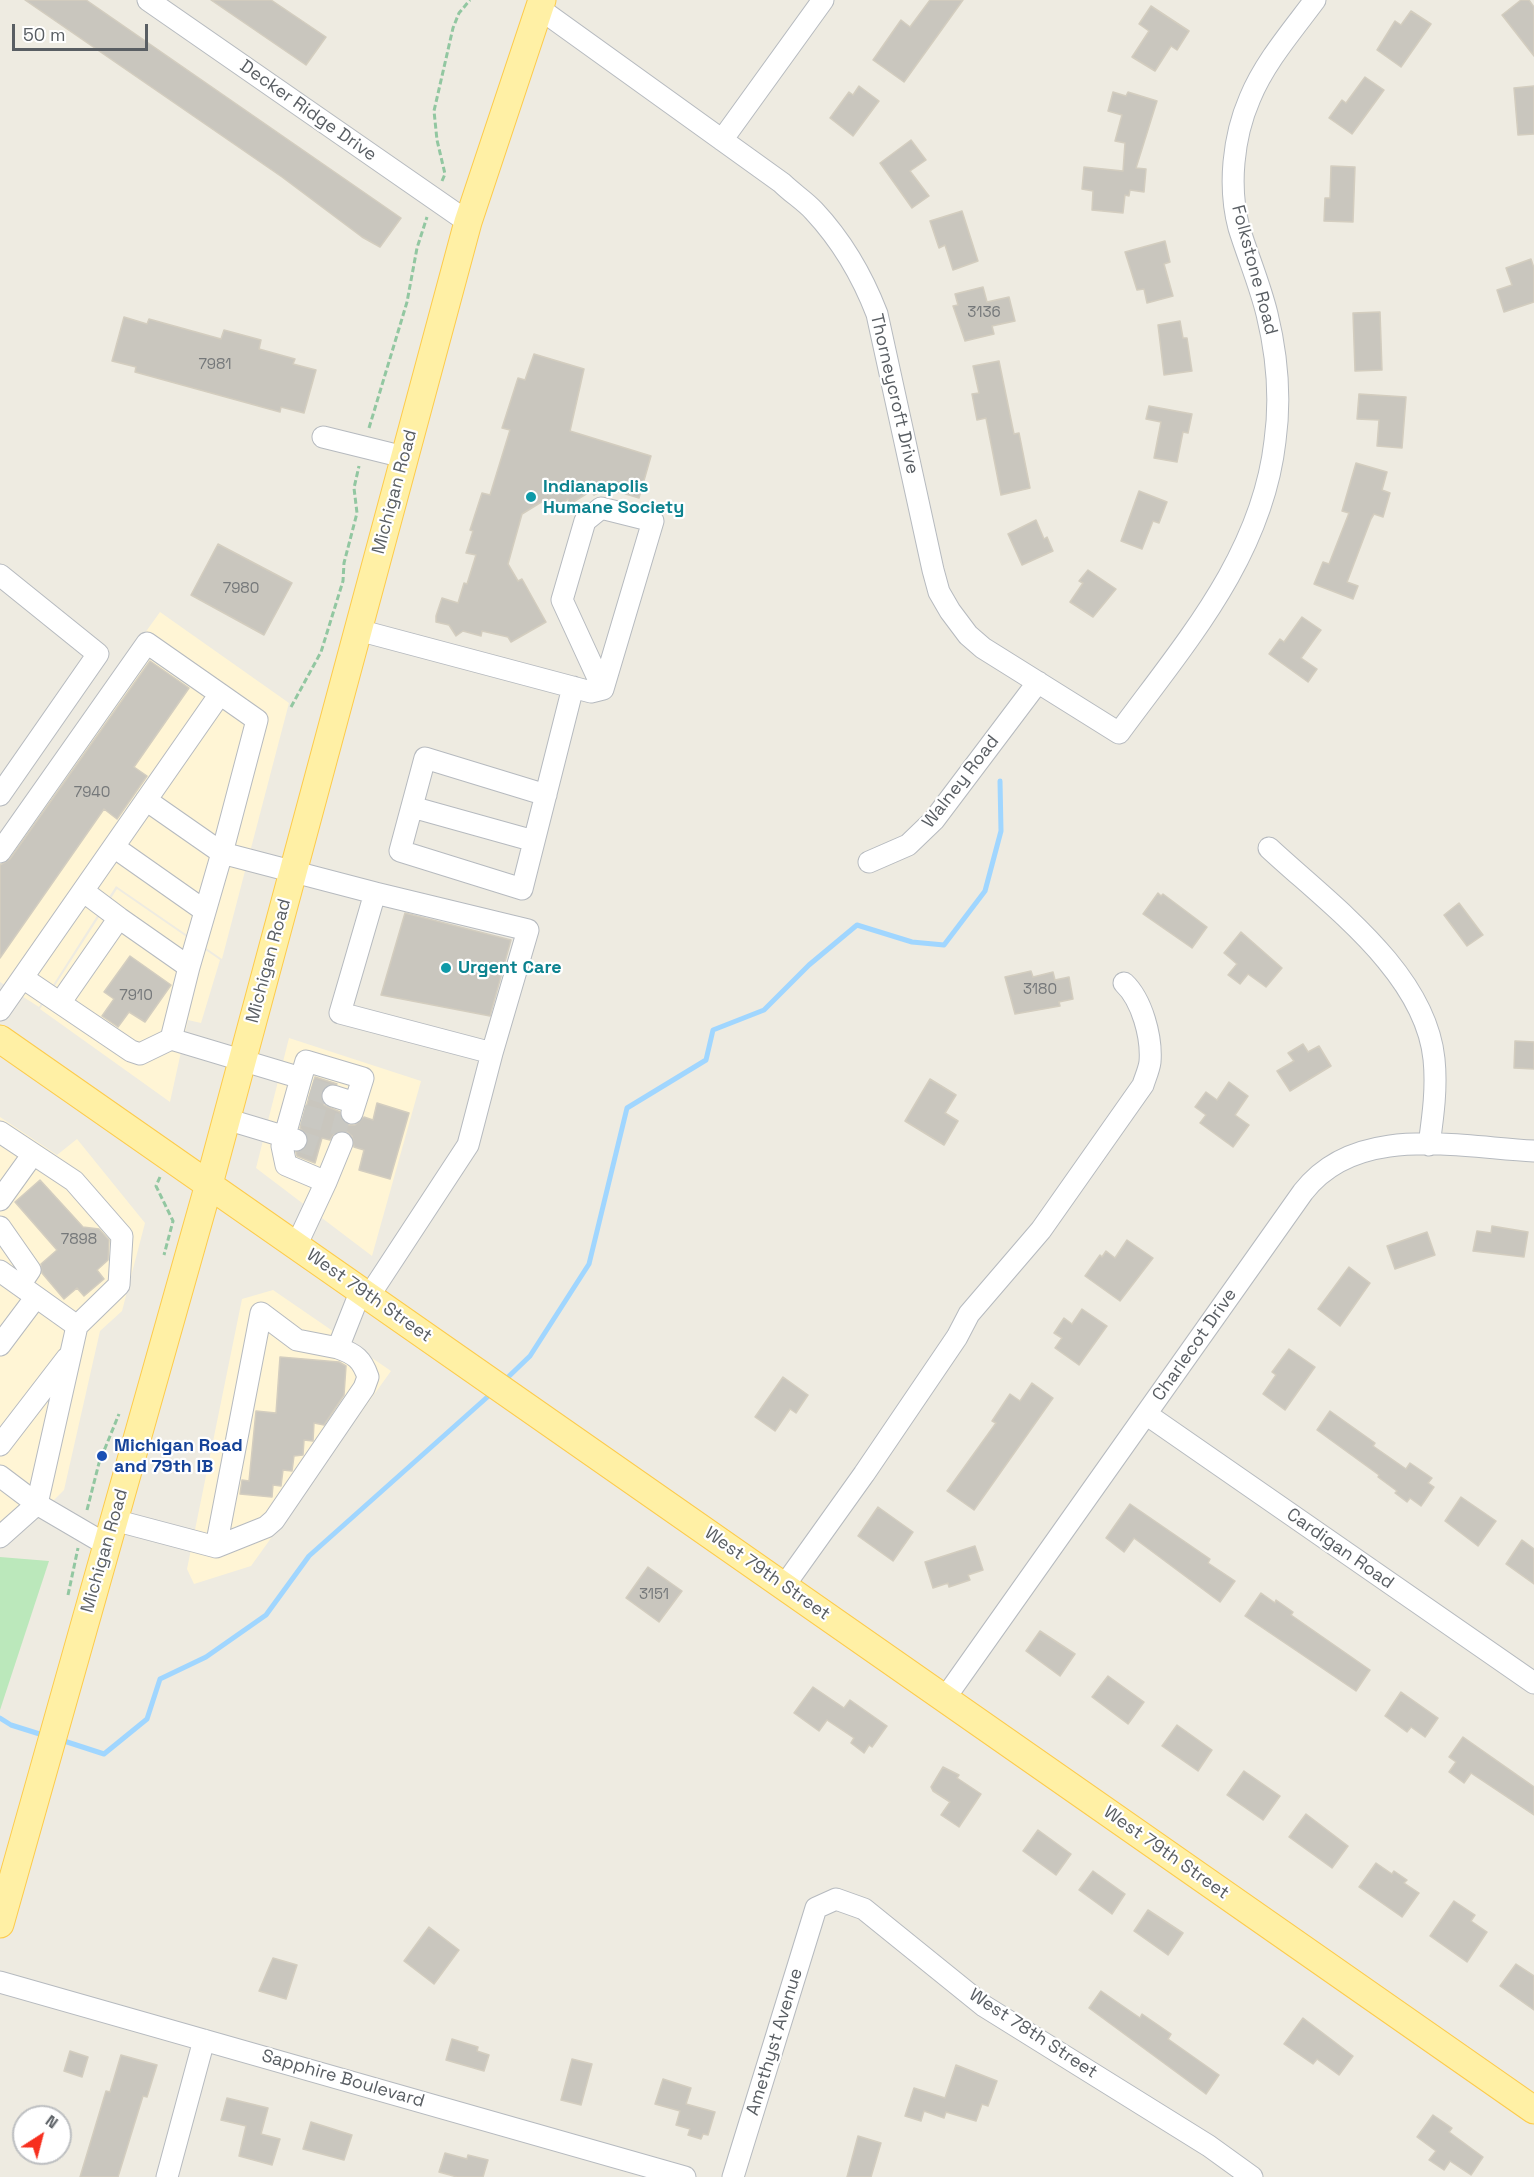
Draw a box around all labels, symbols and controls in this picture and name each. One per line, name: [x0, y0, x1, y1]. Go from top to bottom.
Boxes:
scale bar: [15, 12, 152, 50]
text: 50 m: [23, 23, 65, 46]
street label: Decker Ridge Drive: [235, 56, 381, 166]
street label: Folkstone Road: [1226, 203, 1282, 337]
house number: 3136: [967, 304, 1001, 322]
street label: Thorneycroft Drive: [865, 312, 923, 476]
house number: 7981: [198, 356, 232, 374]
street label: Michigan Road: [368, 427, 422, 557]
place label: Indianapolis Humane Society: [543, 476, 684, 518]
marker: Indianapolis Humane Society: [524, 490, 538, 504]
house number: 7980: [223, 580, 259, 598]
street label: Walney Road: [918, 731, 1004, 833]
house number: 7940: [74, 784, 110, 802]
street label: Michigan Road: [242, 896, 296, 1026]
place label: Urgent Care: [458, 957, 562, 979]
marker: Urgent Care: [439, 961, 453, 975]
house number: 3180: [1023, 981, 1057, 999]
house number: 7910: [119, 987, 153, 1005]
house number: 7898: [61, 1231, 97, 1249]
street label: West 79th Street: [302, 1245, 436, 1347]
street label: Charlecot Drive: [1148, 1285, 1242, 1405]
place label: Michigan Road and 79th IB: [114, 1435, 243, 1478]
marker: Michigan Road and 79th IB: [95, 1449, 109, 1463]
street label: Michigan Road: [77, 1487, 133, 1615]
street label: Cardigan Road: [1282, 1504, 1398, 1594]
street label: West 79th Street: [700, 1523, 834, 1625]
house number: 3151: [639, 1586, 669, 1604]
street label: West 79th Street: [1099, 1802, 1233, 1904]
street label: Amethyst Avenue: [742, 1966, 808, 2118]
street label: West 78th Street: [965, 1984, 1101, 2084]
street label: Sapphire Boulevard: [259, 2045, 427, 2113]
north arrow: [12, 2105, 72, 2165]
text: N: [41, 2110, 62, 2133]

